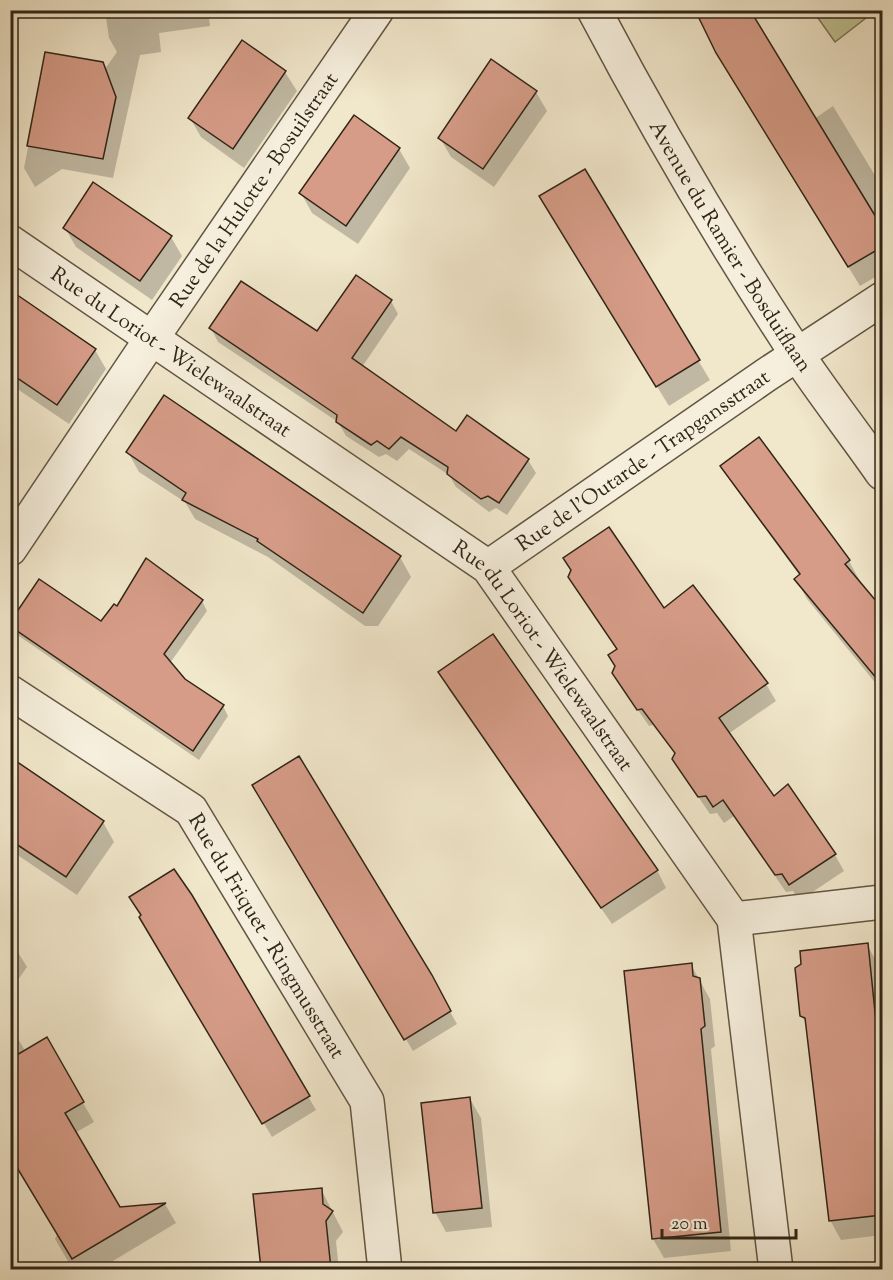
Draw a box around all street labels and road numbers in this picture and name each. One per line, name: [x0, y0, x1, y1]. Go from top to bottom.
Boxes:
street label: Rue de la Hulotte - Bosuilstraat: [164, 67, 347, 315]
street label: Avenue du Ramier - Bosduiflaan: [640, 116, 818, 379]
street label: Rue du Loriot - Wielewaalstraat: [44, 261, 296, 446]
street label: Rue de l'Outarde - Trapgansstraat: [511, 364, 777, 560]
street label: Rue du Loriot - Wielewaalstraat: [446, 534, 639, 778]
street label: Rue du Friquet - Ringmusstraat: [180, 809, 351, 1065]

